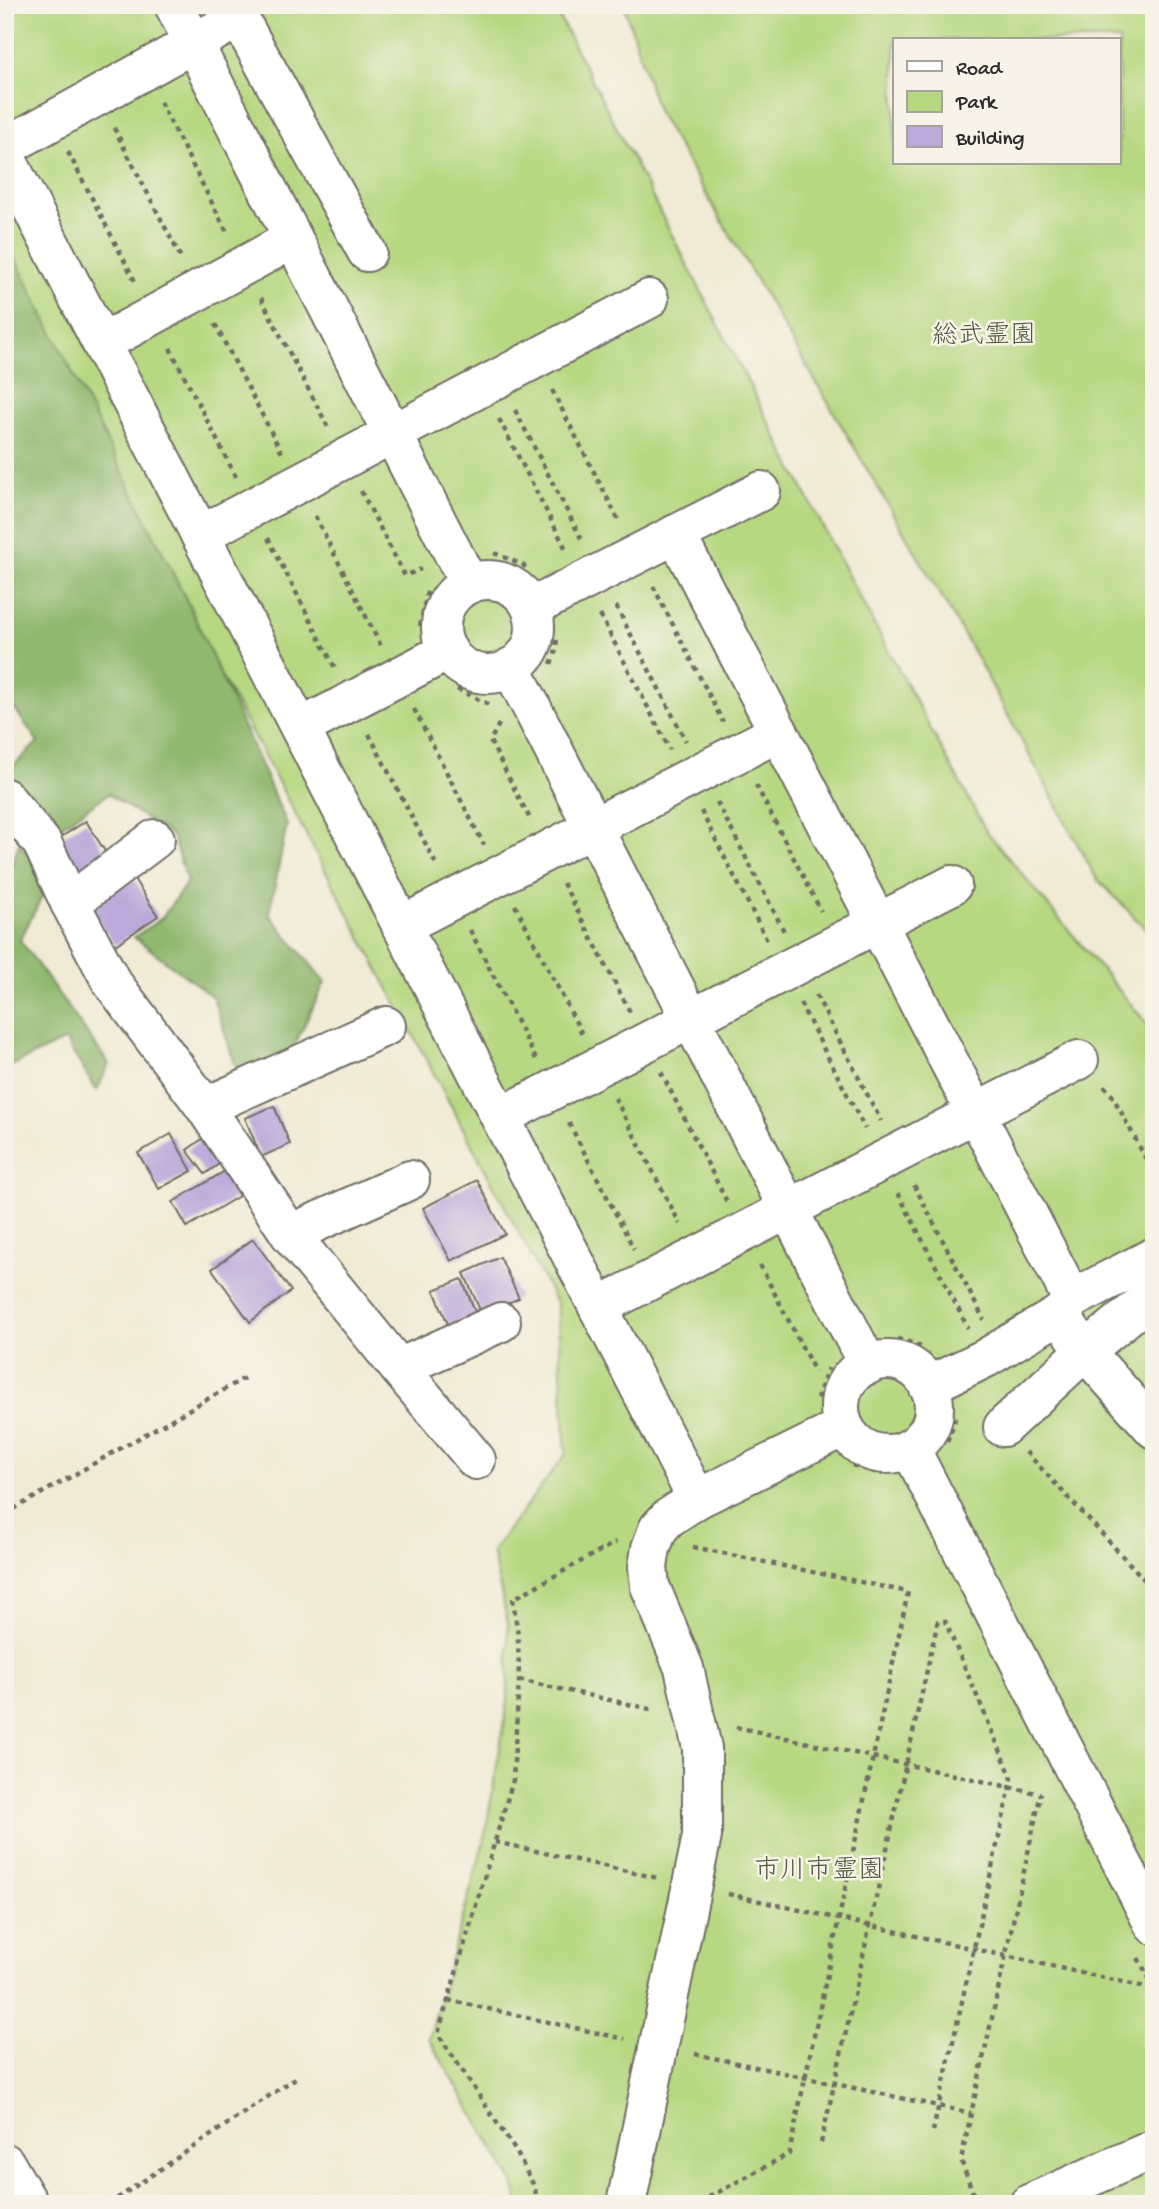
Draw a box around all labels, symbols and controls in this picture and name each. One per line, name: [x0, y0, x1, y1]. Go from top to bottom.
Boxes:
legend: [893, 38, 1120, 164]
text: Road: [956, 58, 1004, 83]
text: Park: [955, 92, 999, 117]
text: Building: [955, 128, 1025, 153]
park label: 総武霊園: [932, 320, 1036, 353]
park label: 市川市霊園: [754, 1856, 884, 1888]

